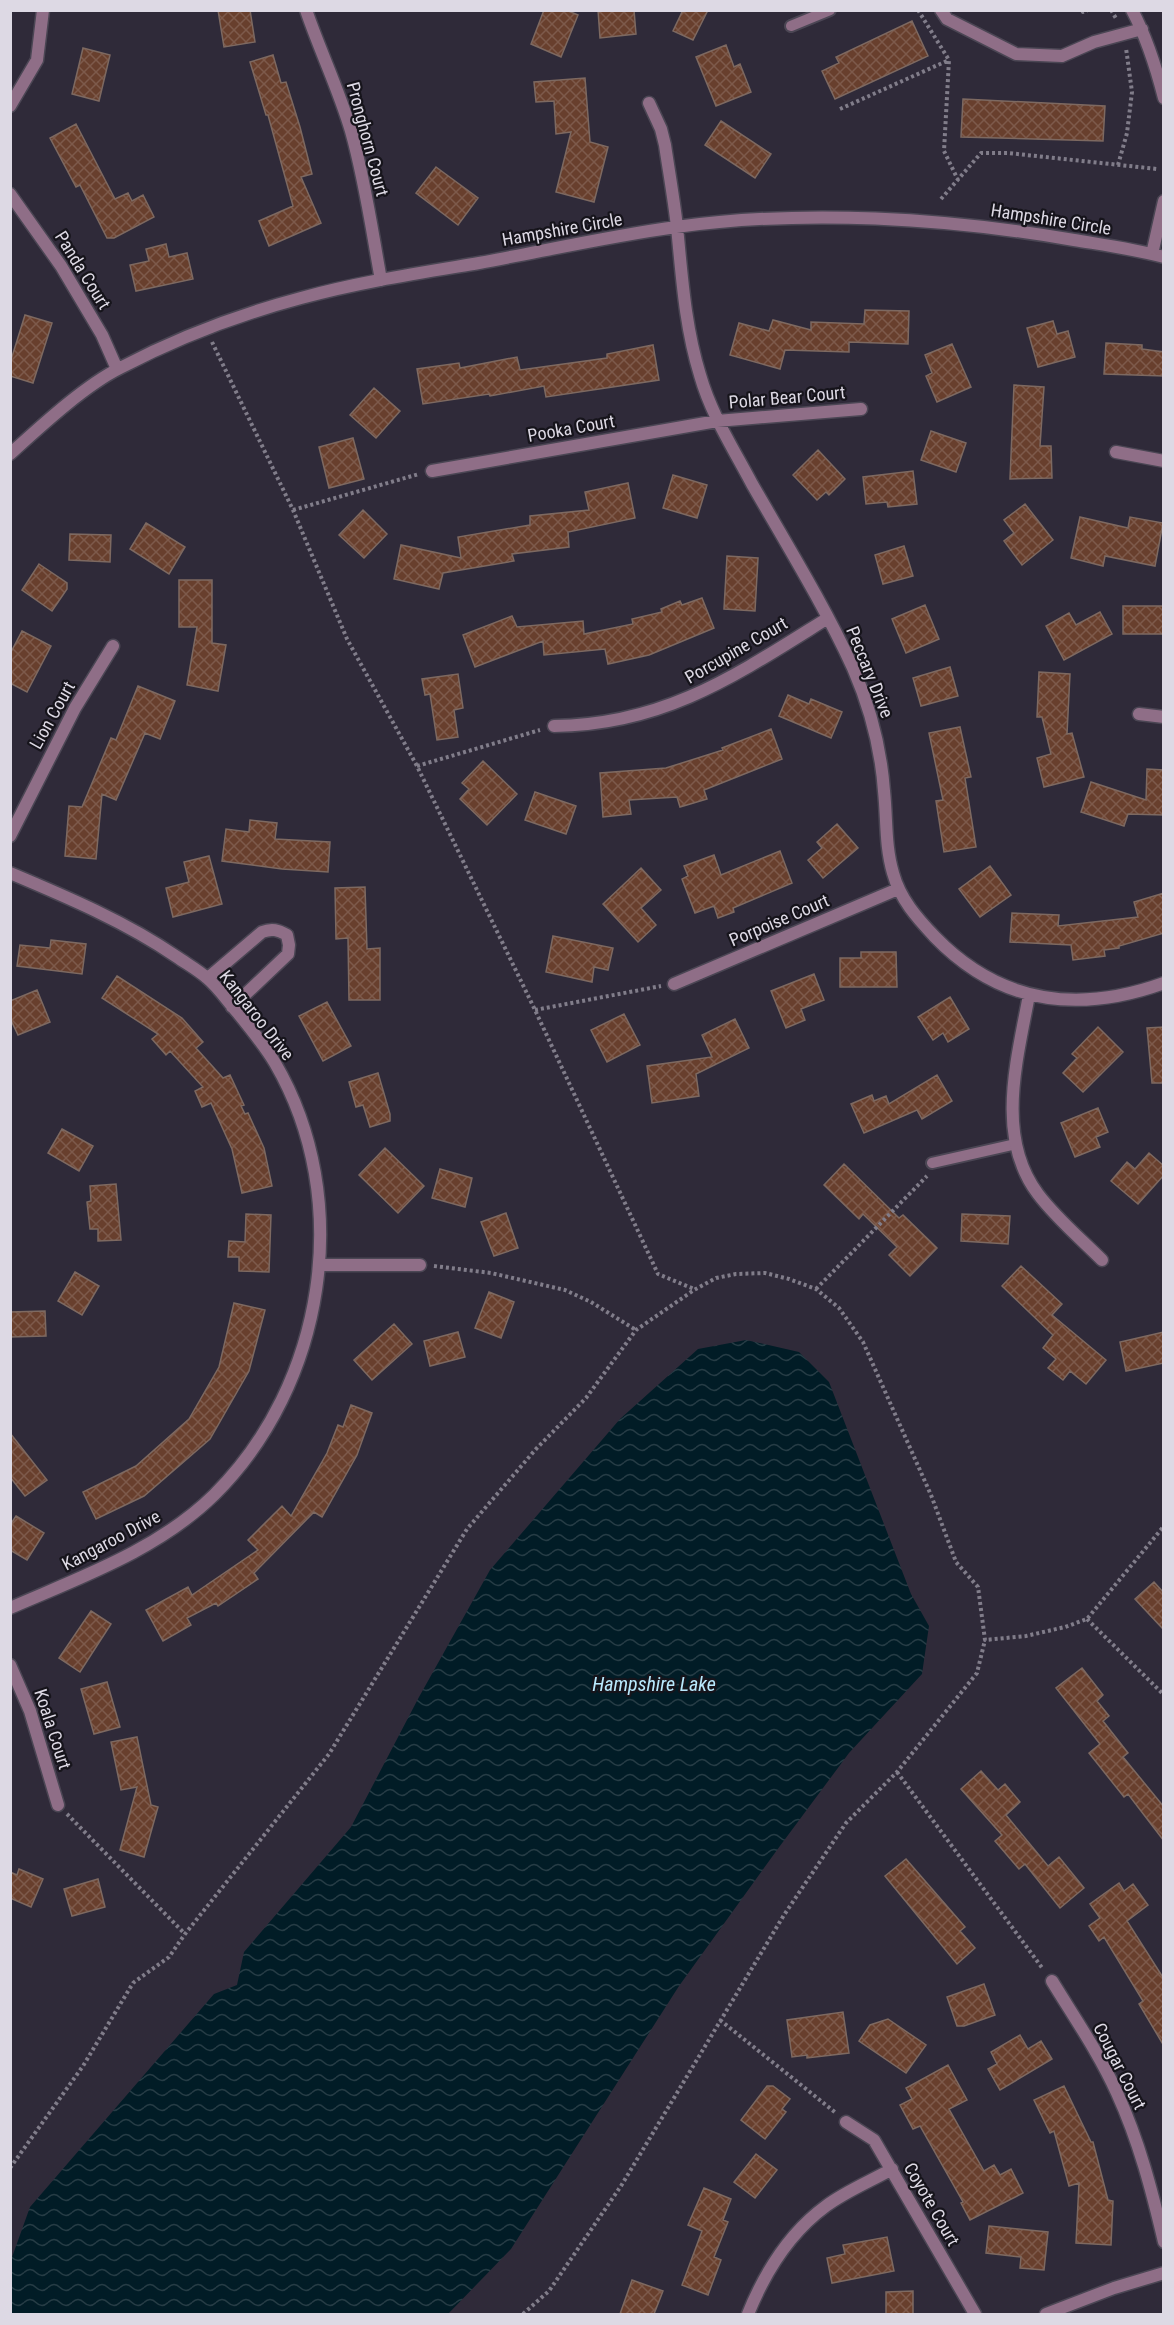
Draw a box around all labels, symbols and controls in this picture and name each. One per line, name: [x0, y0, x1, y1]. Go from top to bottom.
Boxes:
street label: Pronghorn Court: [343, 80, 393, 198]
street label: Hampshire Circle: [989, 199, 1113, 239]
street label: Hampshire Circle: [500, 208, 624, 250]
street label: Panda Court: [51, 227, 115, 313]
street label: Polar Bear Court: [728, 381, 846, 413]
street label: Pooka Court: [526, 410, 616, 446]
street label: Porcupine Court: [681, 612, 791, 688]
street label: Peccary Drive: [842, 623, 898, 721]
street label: Lion Court: [25, 678, 79, 752]
street label: Porpoise Court: [726, 890, 832, 950]
street label: Kangaroo Drive: [215, 966, 299, 1064]
street label: Kangaroo Drive: [58, 1505, 164, 1575]
water label: Hampshire Lake: [592, 1672, 716, 1696]
street label: Koala Court: [30, 1686, 76, 1772]
street label: Cougar Court: [1089, 2019, 1151, 2113]
street label: Coyote Court: [900, 2159, 964, 2249]

